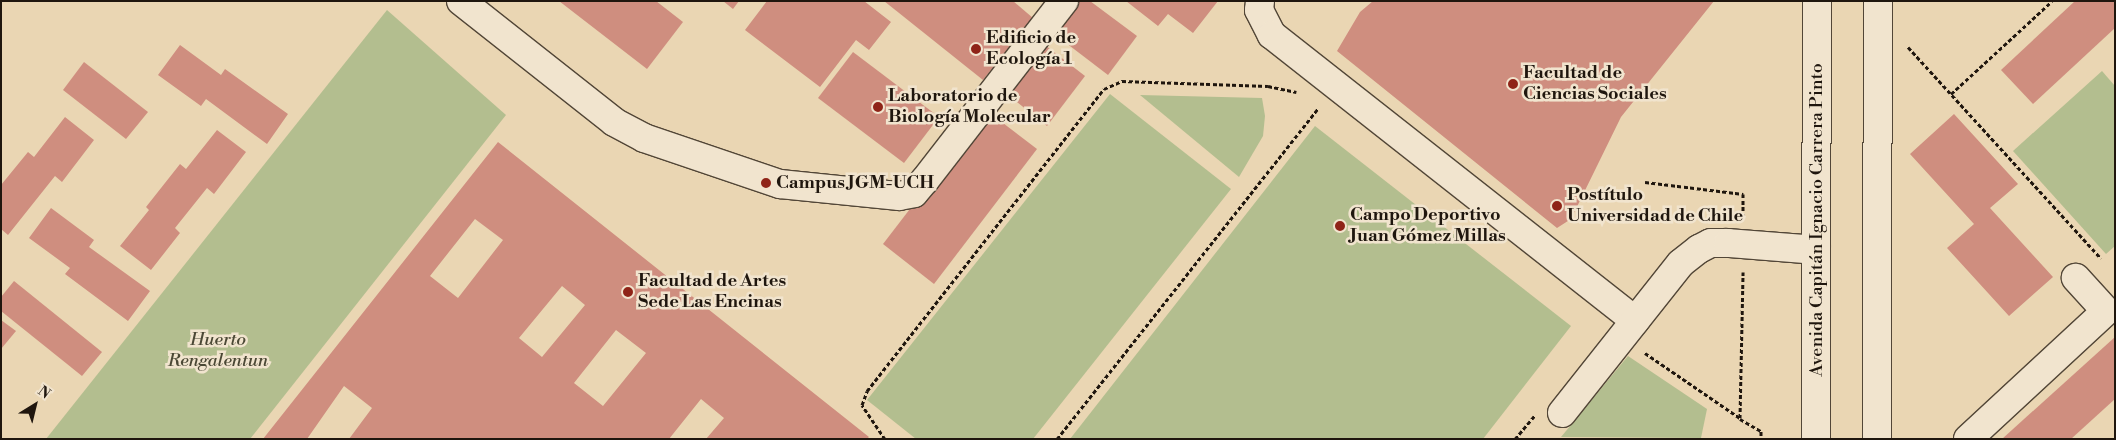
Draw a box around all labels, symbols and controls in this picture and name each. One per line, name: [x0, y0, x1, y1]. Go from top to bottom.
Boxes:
place label: Edificio de Ecología 1: [986, 28, 1076, 70]
marker: Edificio de Ecología 1: [970, 43, 982, 55]
place label: Facultad de Ciencias Sociales: [1523, 63, 1667, 106]
street label: Avenida Capitán Ignacio Carrera Pinto: [1806, 63, 1828, 377]
marker: Facultad de Ciencias Sociales: [1507, 78, 1519, 90]
place label: Laboratorio de Biología Molecular: [888, 86, 1051, 128]
marker: Laboratorio de Biología Molecular: [872, 101, 884, 113]
place label: Campus JGM-UCH: [776, 172, 934, 194]
marker: Campus JGM-UCH: [760, 177, 772, 189]
place label: Postítulo Universidad de Chile: [1567, 185, 1743, 228]
marker: Postítulo Universidad de Chile: [1551, 200, 1563, 212]
place label: Campo Deportivo Juan Gómez Millas: [1350, 205, 1506, 248]
marker: Campo Deportivo Juan Gómez Millas: [1334, 220, 1346, 232]
place label: Facultad de Artes Sede Las Encinas: [638, 271, 786, 314]
marker: Facultad de Artes Sede Las Encinas: [622, 286, 634, 298]
park label: Huerto Rengalentun: [168, 330, 268, 372]
north arrow: [10, 380, 60, 430]
text: N: [34, 382, 54, 403]

